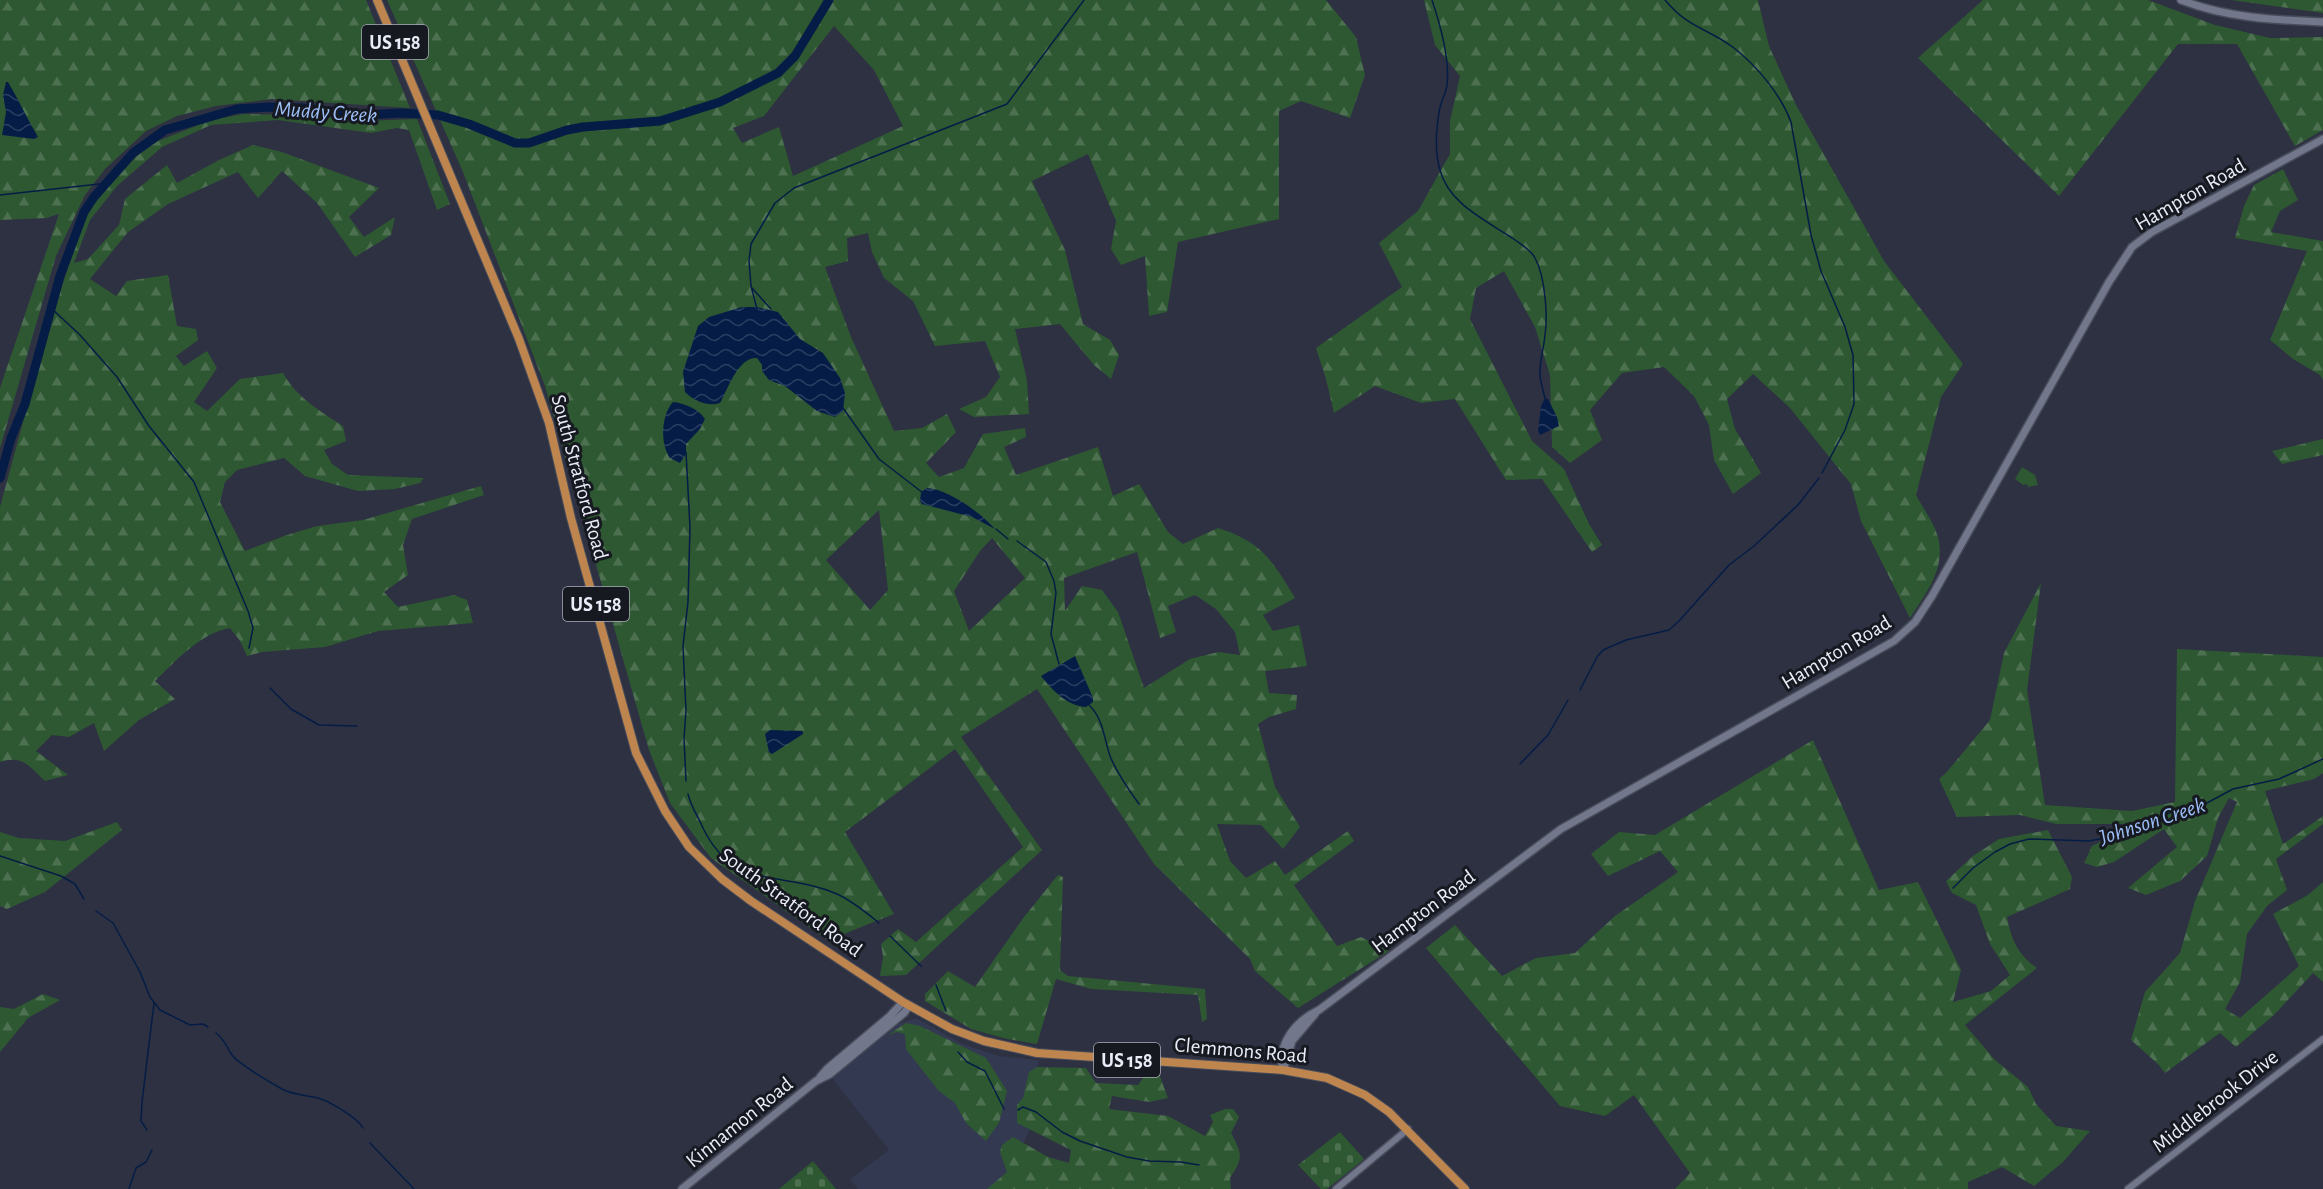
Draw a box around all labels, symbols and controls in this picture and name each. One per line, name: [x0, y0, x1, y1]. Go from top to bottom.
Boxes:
road number: US 158: [362, 25, 428, 59]
water label: Muddy Creek: [274, 97, 378, 127]
street label: Hampton Road: [2132, 154, 2249, 234]
street label: South Stratford Road: [547, 392, 612, 562]
road number: US 158: [563, 587, 629, 621]
street label: Hampton Road: [1778, 612, 1895, 693]
water label: Johnson Creek: [2096, 794, 2208, 849]
street label: South Stratford Road: [716, 844, 866, 961]
street label: Hampton Road: [1368, 866, 1479, 957]
street label: Clemmons Road: [1174, 1034, 1308, 1067]
road number: US 158: [1094, 1043, 1160, 1077]
street label: Middlebrook Drive: [2149, 1046, 2282, 1157]
street label: Kinnamon Road: [682, 1073, 797, 1172]

